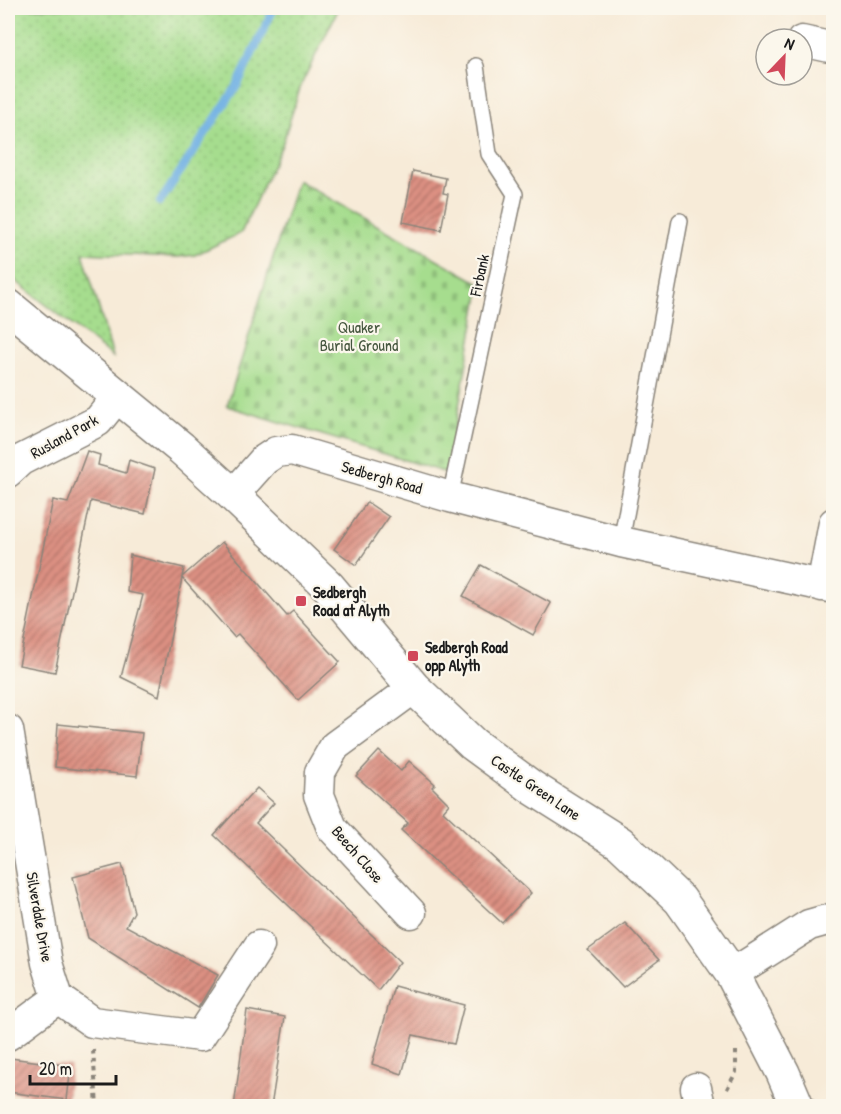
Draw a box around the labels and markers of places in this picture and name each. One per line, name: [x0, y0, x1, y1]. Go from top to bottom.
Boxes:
place label: Sedbergh Road at Alyth: [313, 581, 390, 622]
marker: Sedbergh Road at Alyth: [294, 594, 308, 608]
place label: Sedbergh Road opp Alyth: [425, 636, 509, 677]
marker: Sedbergh Road opp Alyth: [406, 649, 420, 663]

